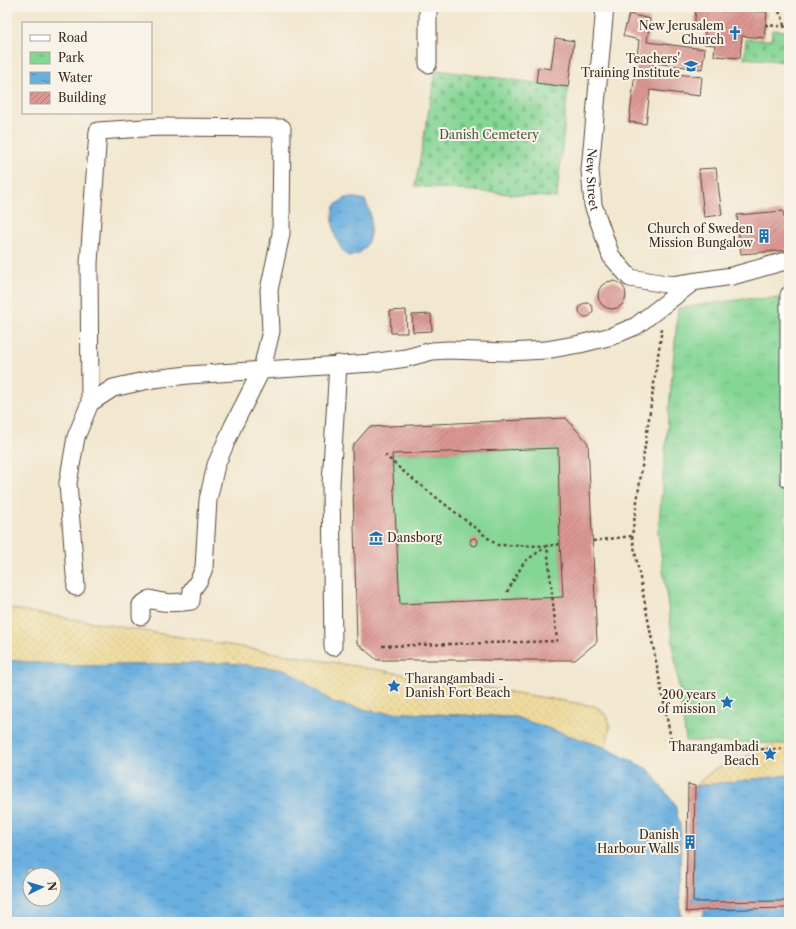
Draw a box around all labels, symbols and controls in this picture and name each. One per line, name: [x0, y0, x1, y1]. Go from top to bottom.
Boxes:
place label: New Jerusalem Church: [639, 18, 724, 47]
legend: [22, 22, 152, 114]
church icon: New Jerusalem Church: [727, 25, 743, 41]
text: Road: [58, 30, 88, 45]
text: Park: [58, 50, 85, 65]
place label: Teachers' Training Institute: [581, 51, 680, 80]
school or university icon: Teachers' Training Institute: [683, 58, 699, 74]
text: Water: [57, 70, 92, 85]
text: Building: [58, 90, 106, 105]
park label: Danish Cemetery: [439, 127, 539, 142]
street label: New Street: [583, 147, 603, 213]
place label: Church of Sweden Mission Bungalow: [647, 221, 754, 250]
building icon: Church of Sweden Mission Bungalow: [756, 228, 772, 244]
museum icon: Dansborg: [368, 530, 384, 546]
place label: Dansborg: [387, 530, 442, 545]
place label: Tharangambadi - Danish Fort Beach: [405, 671, 511, 700]
place icon: Tharangambadi - Danish Fort Beach: [386, 678, 402, 694]
place label: 200 years of mission: [657, 687, 716, 716]
place icon: 200 years of mission: [719, 694, 735, 710]
place label: Tharangambadi Beach: [669, 739, 759, 768]
place icon: Tharangambadi Beach: [762, 746, 778, 762]
place label: Danish Harbour Walls: [597, 827, 679, 856]
building icon: Danish Harbour Walls: [682, 834, 698, 850]
north arrow: [22, 867, 62, 907]
text: N: [45, 881, 59, 892]

